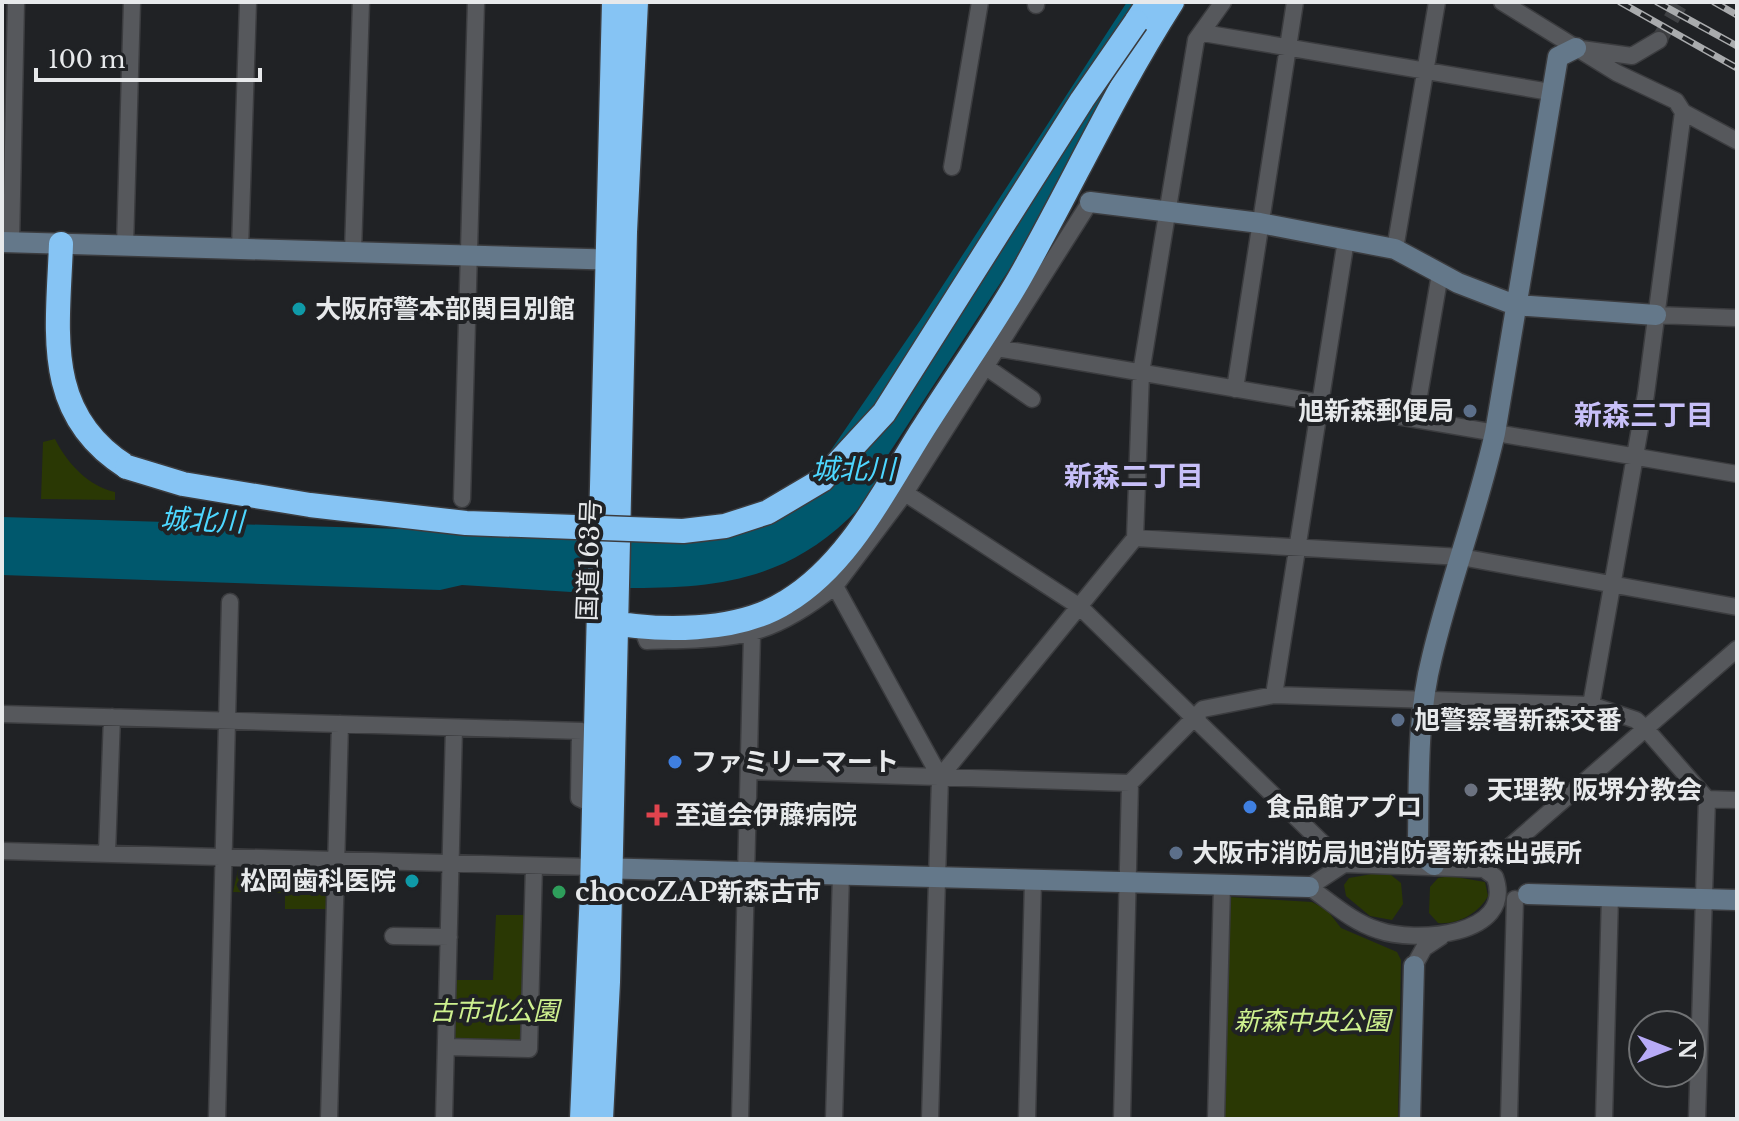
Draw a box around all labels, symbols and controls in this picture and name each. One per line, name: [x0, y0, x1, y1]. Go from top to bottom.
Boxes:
scale bar: [36, 32, 260, 82]
text: 100 m: [48, 45, 126, 74]
place label: 大阪府警本部関目別館: [315, 293, 575, 325]
marker: 大阪府警本部関目別館: [290, 300, 308, 318]
place label: 旭新森郵便局: [1298, 395, 1454, 427]
district label: 新森三丁目: [1574, 398, 1714, 433]
marker: 旭新森郵便局: [1461, 402, 1479, 420]
water label: 城北川: [811, 452, 898, 487]
district label: 新森二丁目: [1064, 459, 1204, 494]
street label: 国道163号: [571, 498, 607, 622]
water label: 城北川: [159, 502, 248, 540]
place label: 旭警察署新森交番: [1414, 704, 1622, 736]
marker: 旭警察署新森交番: [1389, 711, 1407, 729]
place label: ファミリーマート: [691, 746, 899, 778]
marker: ファミリーマート: [666, 753, 684, 771]
place label: 天理教 阪堺分教会: [1487, 774, 1702, 806]
marker: 天理教 阪堺分教会: [1462, 781, 1480, 799]
place label: 食品館アプロ: [1266, 791, 1422, 823]
marker: 食品館アプロ: [1241, 798, 1259, 816]
place label: 至道会伊藤病院: [675, 799, 857, 831]
marker: 至道会伊藤病院: [646, 804, 668, 826]
place label: 大阪市消防局旭消防署新森出張所: [1192, 837, 1582, 869]
marker: 大阪市消防局旭消防署新森出張所: [1167, 844, 1185, 862]
place label: 松岡歯科医院: [240, 865, 396, 897]
marker: 松岡歯科医院: [403, 872, 421, 890]
place label: chocoZAP新森古市: [575, 876, 821, 908]
marker: chocoZAP新森古市: [550, 883, 568, 901]
park label: 古市北公園: [429, 995, 563, 1027]
park label: 新森中央公園: [1234, 1005, 1394, 1037]
north arrow: [1627, 1009, 1707, 1089]
text: N: [1673, 1039, 1700, 1060]

